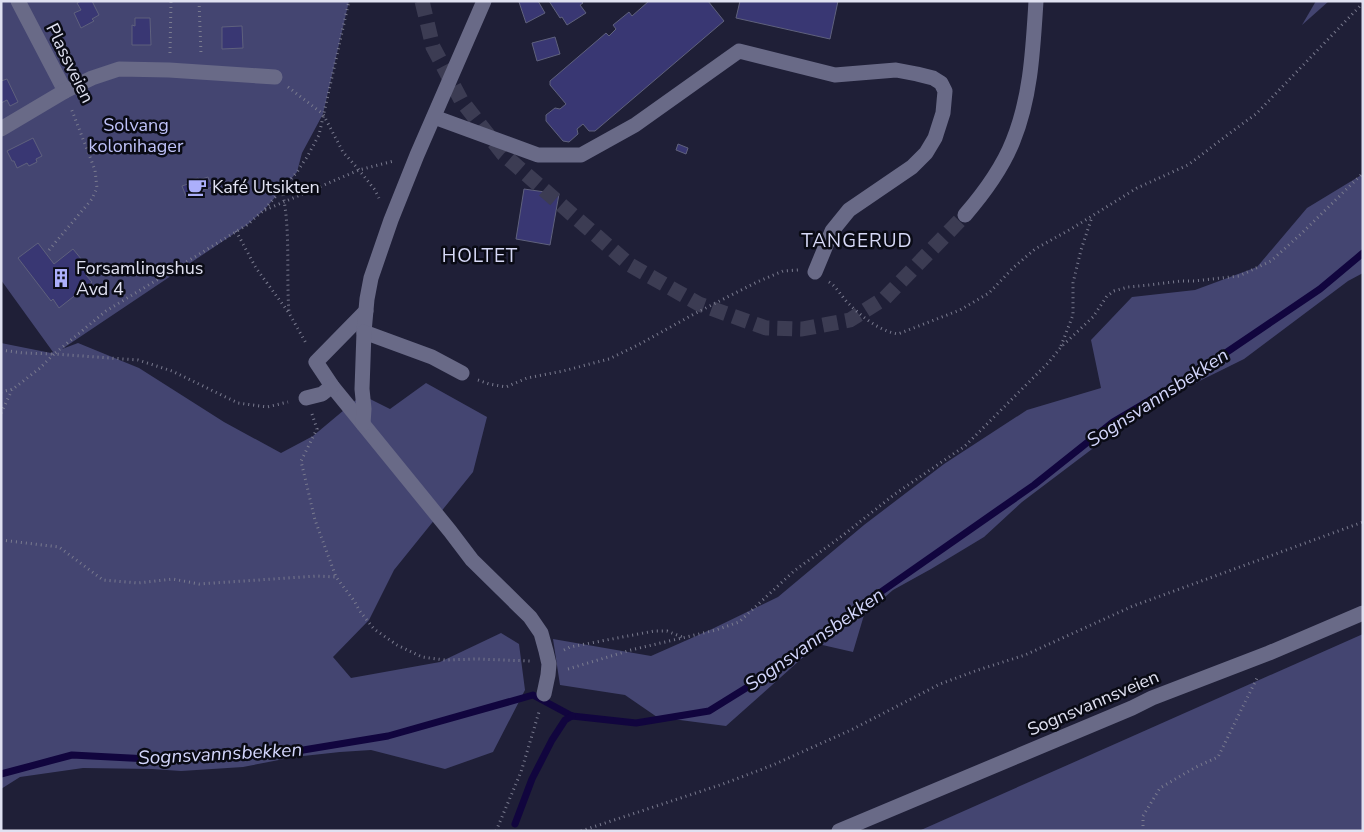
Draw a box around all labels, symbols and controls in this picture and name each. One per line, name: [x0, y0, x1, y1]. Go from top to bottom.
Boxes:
street label: Plassveien: [40, 19, 100, 107]
park label: Solvang kolonihager: [89, 113, 184, 158]
place label: Kafé Utsikten: [212, 175, 320, 199]
cafe icon: Kafé Utsikten: [186, 176, 208, 198]
district label: TANGERUD: [801, 228, 913, 254]
district label: HOLTET: [442, 243, 518, 269]
place label: Forsamlingshus Avd 4: [76, 256, 203, 301]
building icon: Forsamlingshus Avd 4: [50, 267, 72, 289]
water label: Sognsvannsbekken: [1082, 342, 1234, 453]
water label: Sognsvannsbekken: [740, 582, 889, 698]
street label: Sognsvannsveien: [1024, 664, 1162, 742]
water label: Sognsvannsbekken: [137, 737, 303, 771]

